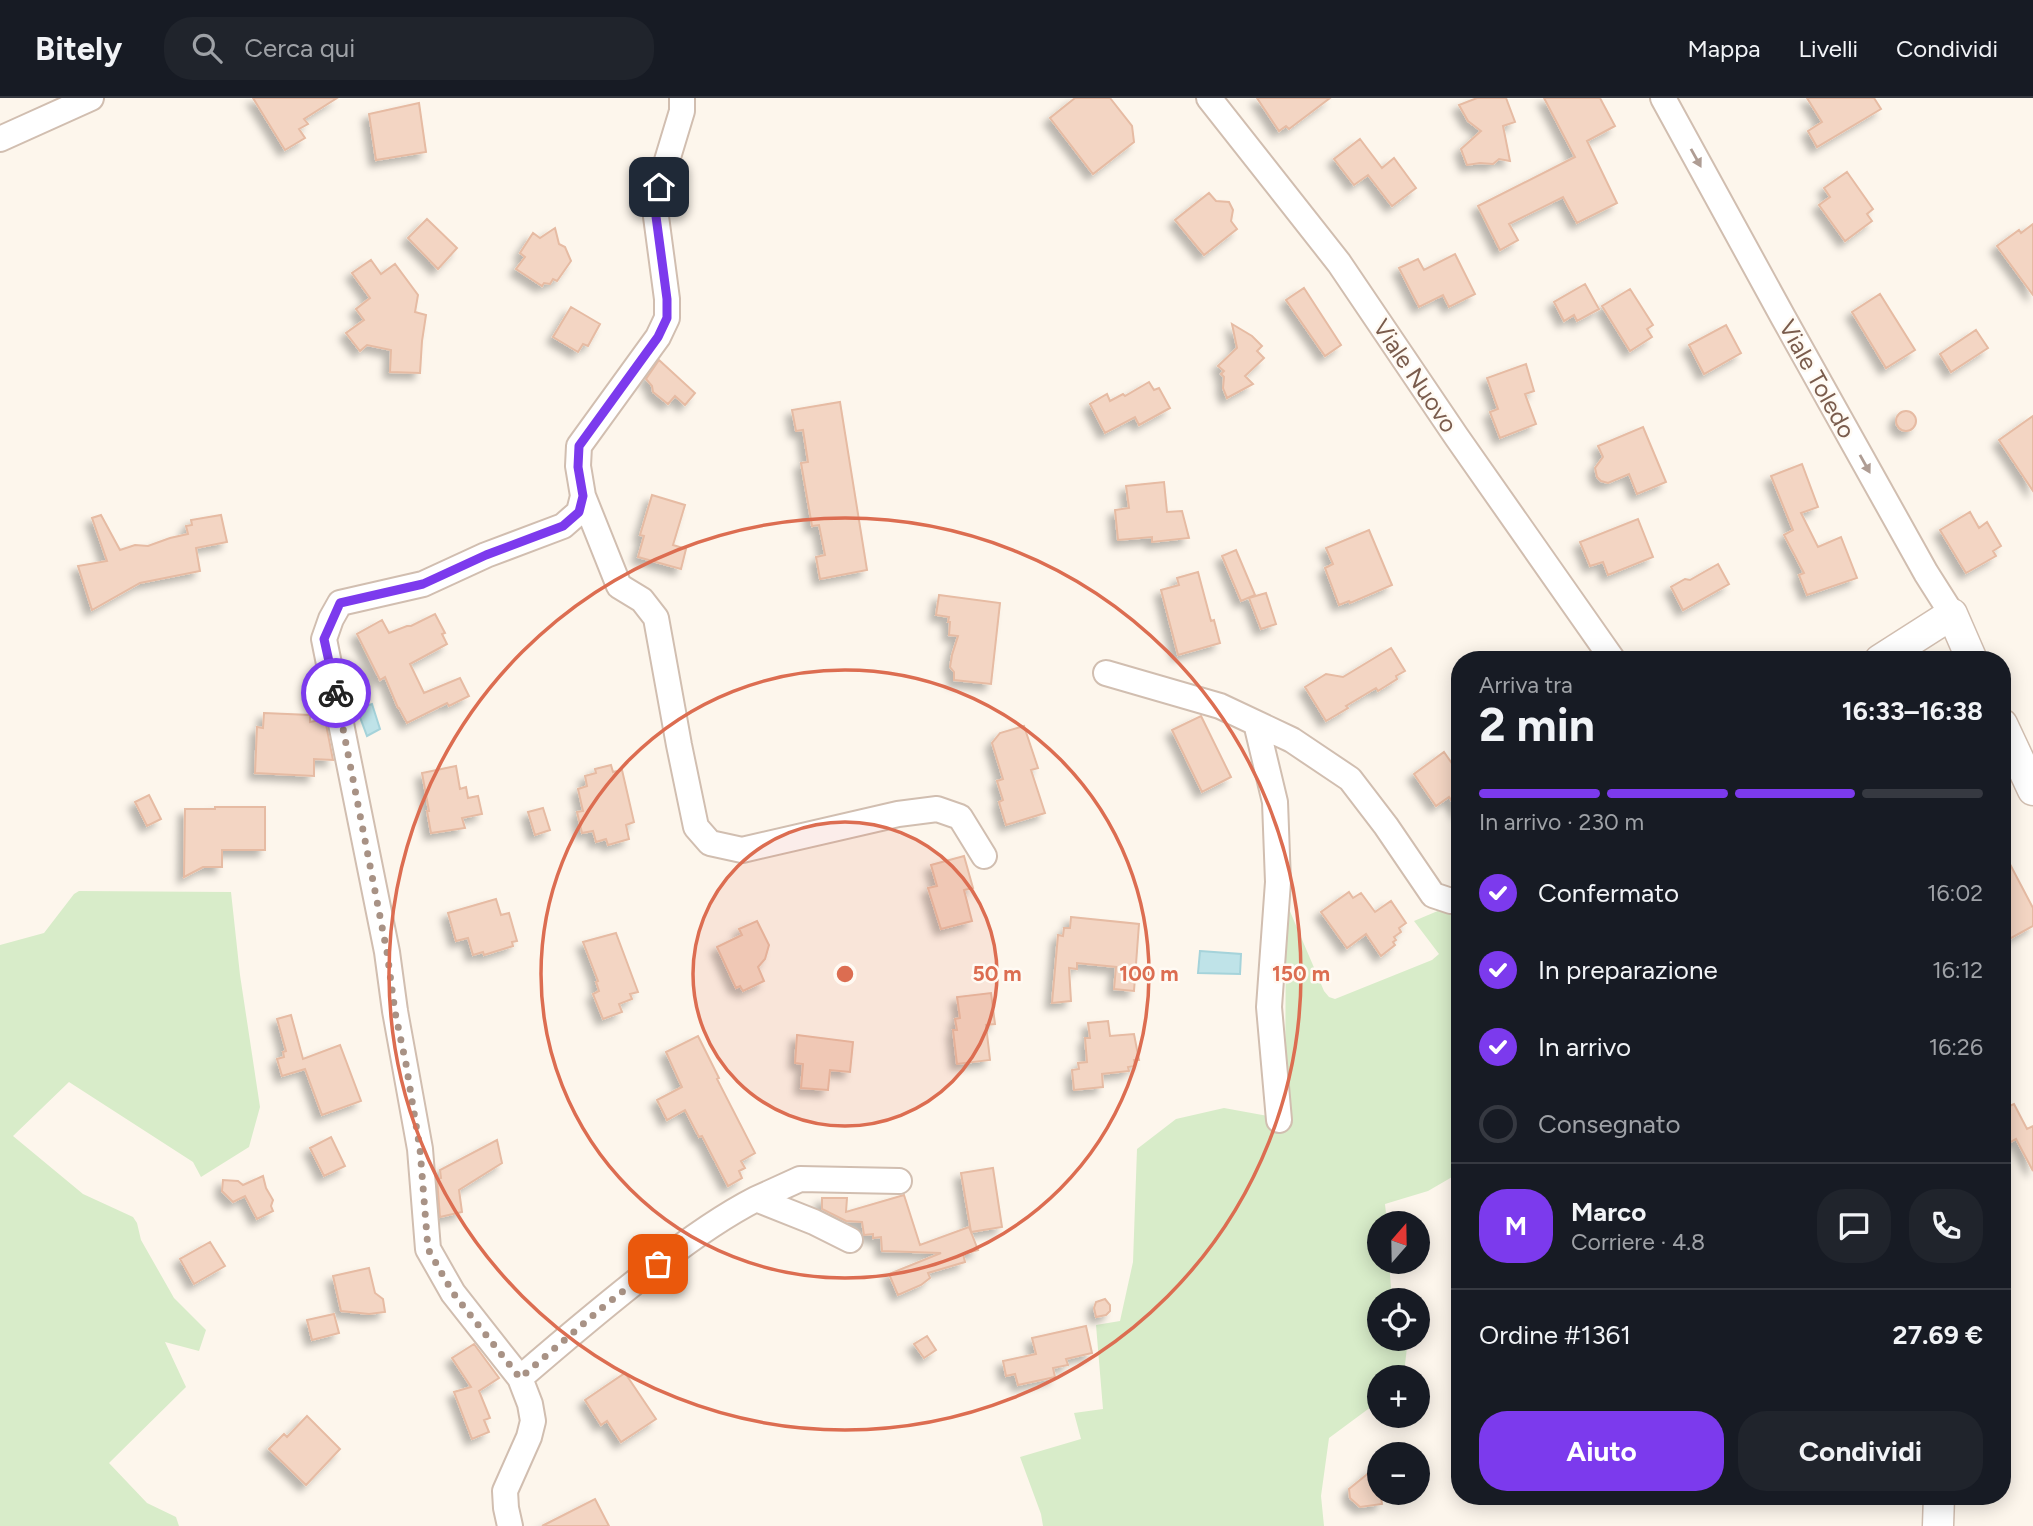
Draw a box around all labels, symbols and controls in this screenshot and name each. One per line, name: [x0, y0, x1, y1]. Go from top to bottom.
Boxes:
search box: [164, 17, 654, 80]
text: Bitely: [35, 29, 122, 68]
icon: search: [188, 29, 226, 67]
text: Cerca qui: [244, 32, 355, 64]
text: Mappa: [1687, 34, 1761, 63]
text: Livelli: [1799, 34, 1858, 63]
text: Condividi: [1896, 34, 1998, 63]
one-way arrow: [1690, 148, 1701, 168]
pin: [629, 157, 689, 217]
icon: home: [640, 168, 678, 206]
street label: Viale Nuovo: [1367, 314, 1464, 438]
street label: Viale Toledo: [1773, 315, 1862, 443]
one-way arrow: [1859, 454, 1871, 474]
courier: [301, 658, 371, 728]
text: Arriva tra: [1479, 671, 1573, 699]
icon: bike: [317, 674, 355, 712]
text: 16:33–16:38: [1842, 695, 1983, 727]
text: 2 min: [1479, 697, 1595, 753]
text: In arrivo · 230 m: [1479, 808, 1644, 836]
icon: check: [1479, 874, 1517, 912]
text: Confermato: [1538, 877, 1679, 909]
text: 16:02: [1927, 879, 1983, 907]
icon: check: [1479, 951, 1517, 989]
text: In preparazione: [1538, 954, 1718, 986]
text: 16:12: [1932, 956, 1983, 984]
text: 50 m: [972, 961, 1022, 986]
text: 100 m: [1119, 961, 1179, 986]
text: 150 m: [1272, 961, 1330, 986]
centre of rings: [833, 962, 857, 986]
icon: check: [1479, 1028, 1517, 1066]
text: In arrivo: [1538, 1031, 1631, 1063]
text: 16:26: [1929, 1033, 1983, 1061]
text: Consegnato: [1538, 1108, 1681, 1140]
button: chat: [1817, 1189, 1891, 1263]
button: phone: [1909, 1189, 1983, 1263]
text: Marco: [1571, 1196, 1646, 1228]
text: M: [1505, 1210, 1527, 1242]
north arrow: [1367, 1211, 1430, 1274]
map controls: [1367, 1211, 1430, 1505]
text: Corriere · 4.8: [1571, 1228, 1705, 1256]
pin: [628, 1234, 688, 1294]
icon: bag: [639, 1245, 677, 1283]
button: locate: [1367, 1288, 1430, 1351]
text: Ordine #1361: [1479, 1319, 1631, 1351]
text: 27.69 €: [1893, 1319, 1983, 1351]
button: +: [1367, 1365, 1430, 1428]
button: Aiuto: [1479, 1411, 1724, 1491]
button: Condividi: [1738, 1411, 1983, 1491]
button: −: [1367, 1442, 1430, 1505]

